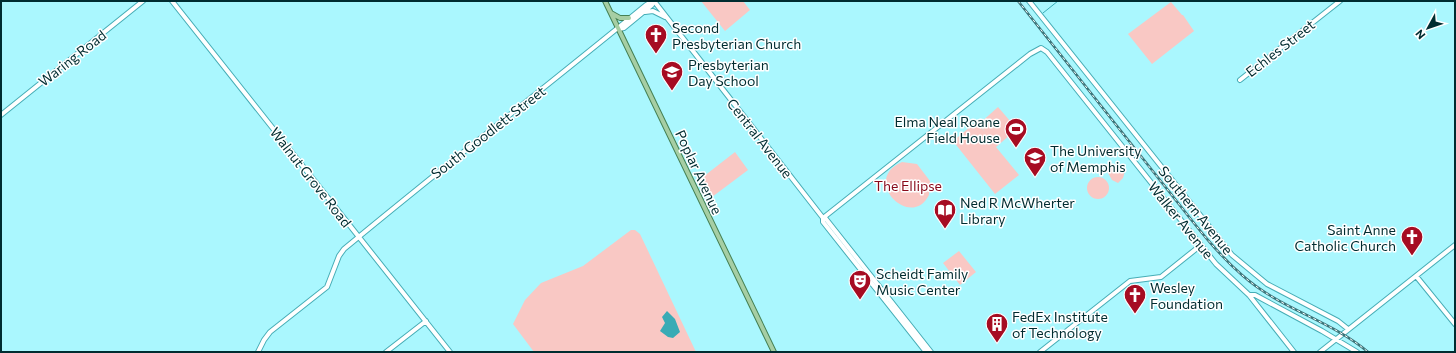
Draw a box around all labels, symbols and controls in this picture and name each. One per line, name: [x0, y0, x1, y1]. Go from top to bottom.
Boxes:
north arrow: [1408, 8, 1448, 48]
street label: Echles Street: [1242, 16, 1318, 80]
place label: Second Presbyterian Church: [672, 19, 801, 52]
church icon: Second Presbyterian Church: [643, 22, 669, 55]
street label: Waring Road: [35, 26, 109, 90]
text: N: [1412, 27, 1428, 42]
place label: Presbyterian Day School: [688, 56, 769, 89]
school or university icon: Presbyterian Day School: [659, 59, 685, 92]
street label: South Goodlett Street: [427, 82, 549, 182]
street label: Central Avenue: [724, 95, 796, 181]
place label: Elma Neal Roane Field House: [894, 113, 1000, 146]
sports icon: Elma Neal Roane Field House: [1003, 116, 1029, 149]
street label: Walnut Grove Road: [267, 124, 355, 230]
street label: Poplar Avenue: [672, 127, 726, 217]
place label: The University of Memphis: [1050, 142, 1142, 175]
school or university icon: The University of Memphis: [1022, 145, 1048, 178]
street label: Southern Avenue: [1155, 162, 1237, 258]
park label: The Ellipse: [874, 177, 942, 194]
street label: Walker Avenue: [1145, 178, 1217, 262]
place label: Ned R McWherter Library: [960, 194, 1075, 227]
library icon: Ned R McWherter Library: [932, 197, 958, 230]
place label: Saint Anne Catholic Church: [1294, 221, 1396, 254]
church icon: Saint Anne Catholic Church: [1399, 224, 1425, 257]
place label: Scheidt Family Music Center: [876, 265, 968, 298]
theatre icon: Scheidt Family Music Center: [847, 268, 873, 301]
place label: Wesley Foundation: [1150, 279, 1223, 312]
church icon: Wesley Foundation: [1122, 282, 1148, 315]
place label: FedEx Institute of Technology: [1012, 308, 1108, 341]
building icon: FedEx Institute of Technology: [984, 311, 1010, 344]

